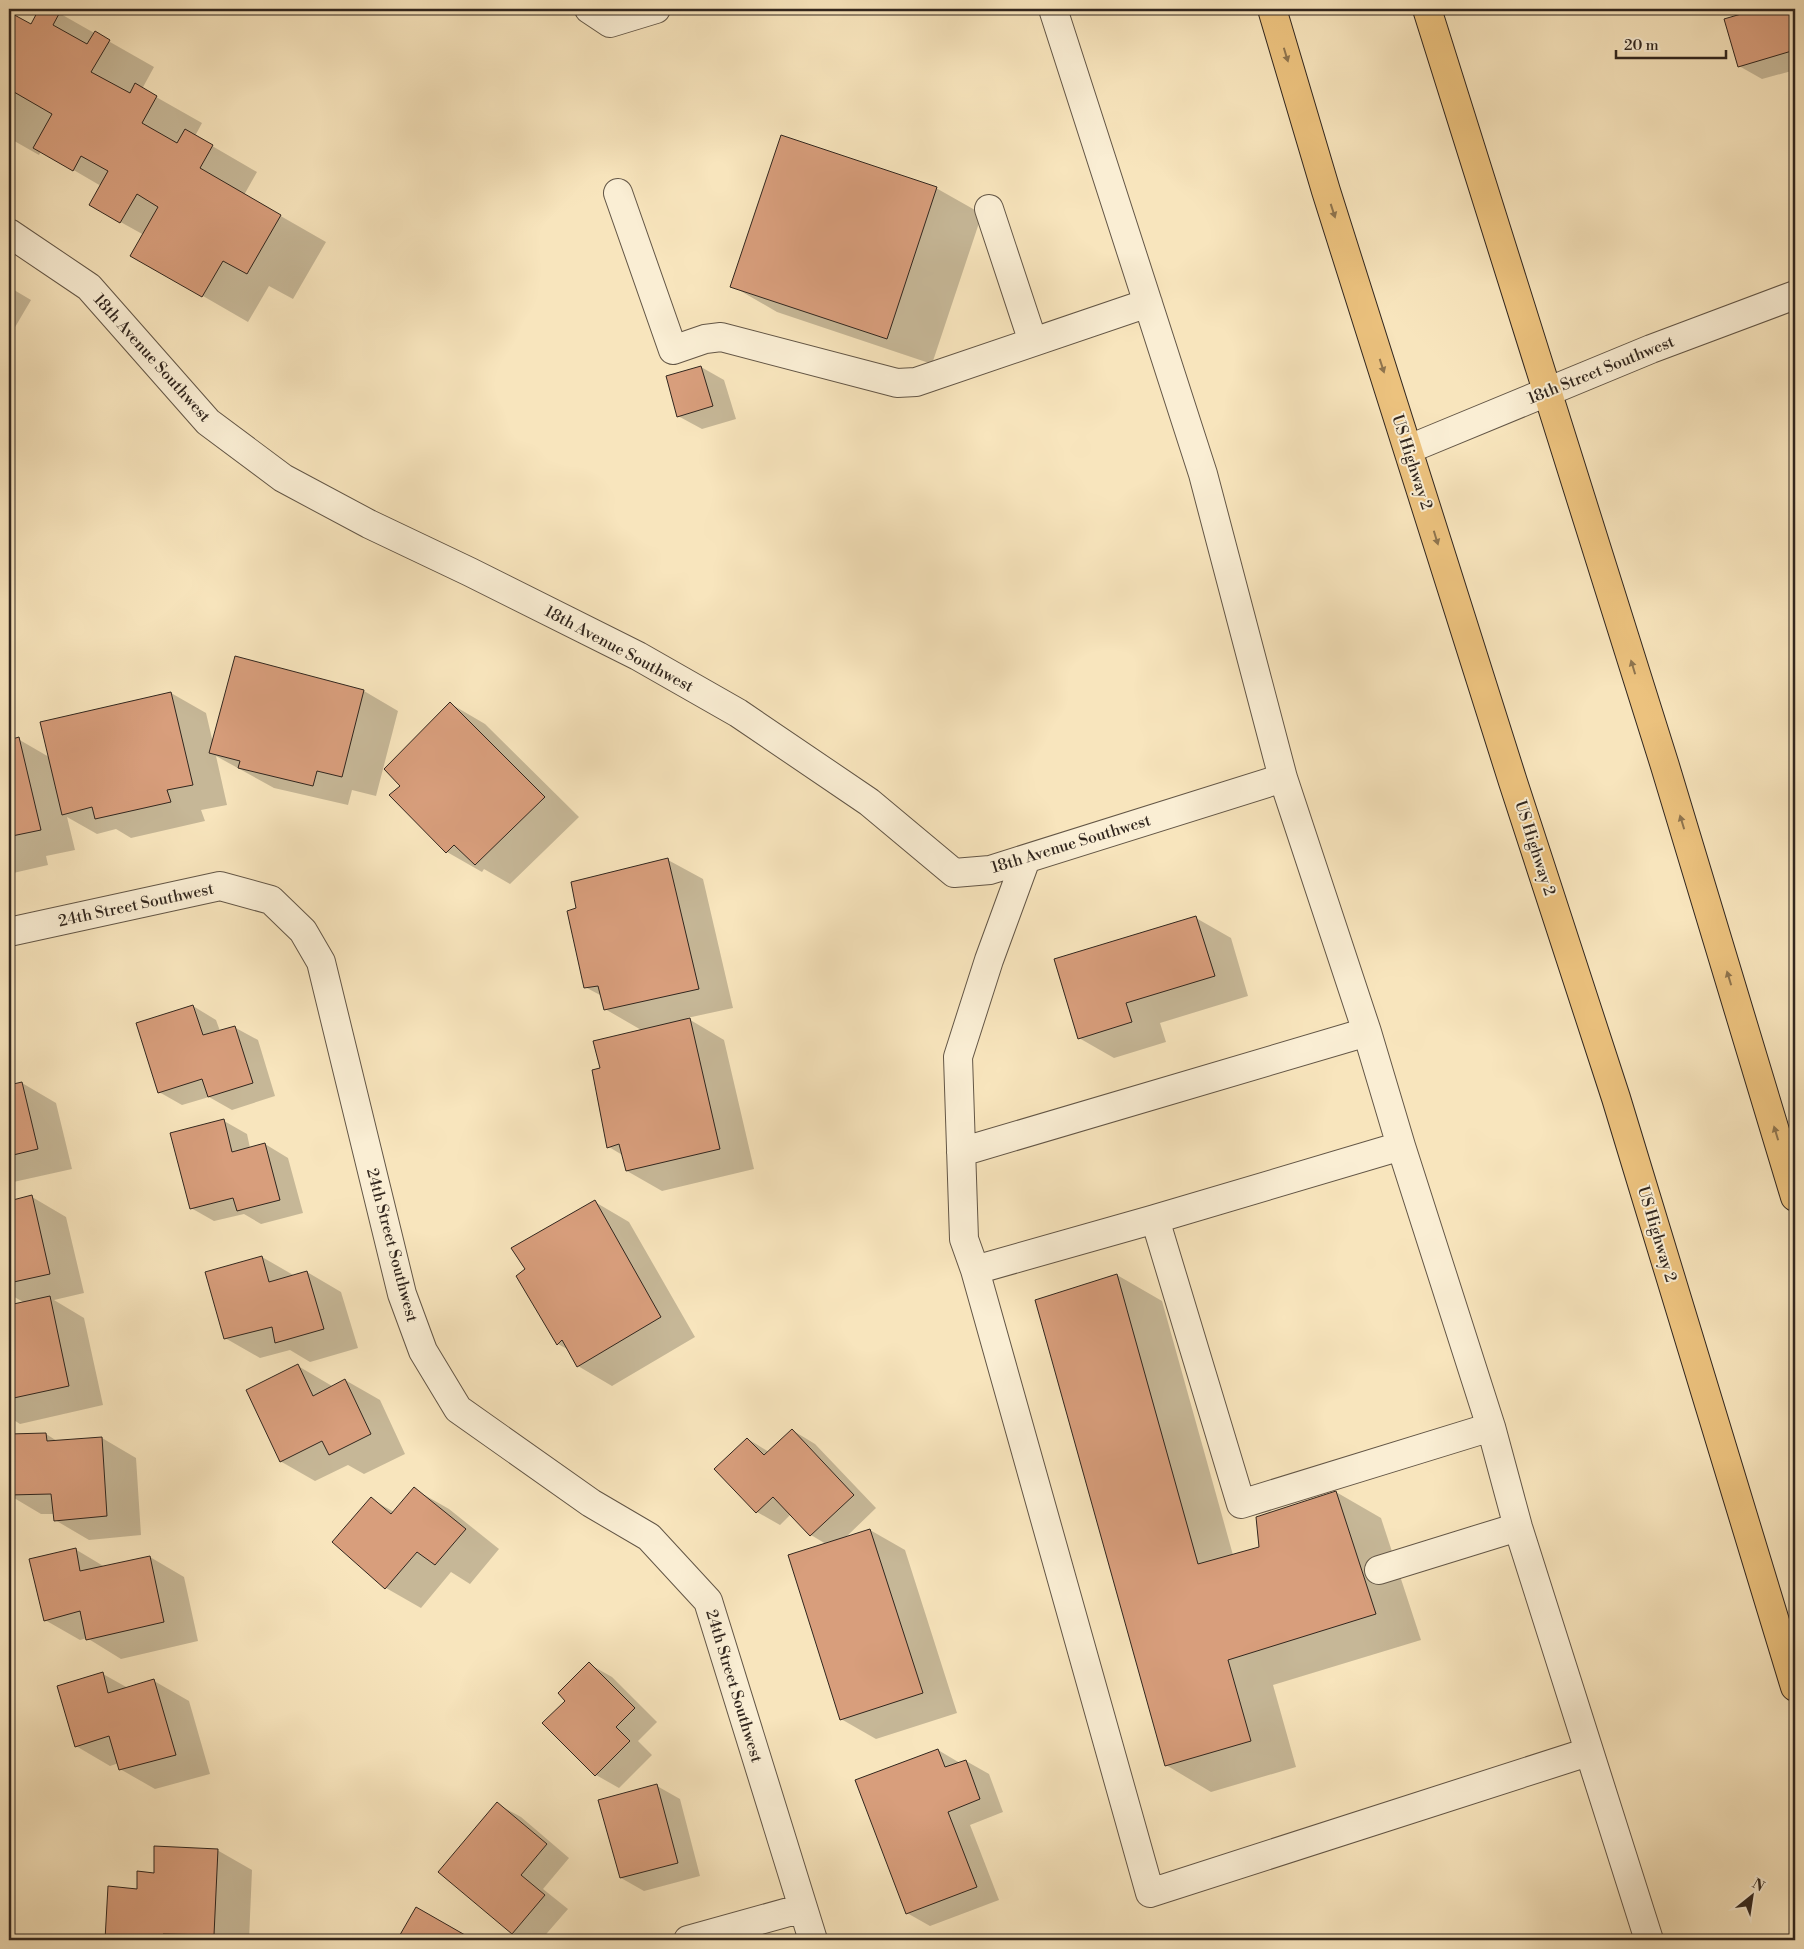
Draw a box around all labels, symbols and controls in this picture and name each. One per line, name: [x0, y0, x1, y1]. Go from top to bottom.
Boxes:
scale bar: [1616, 28, 1726, 60]
text: 20 m: [1624, 36, 1659, 55]
one-way arrow: [1283, 48, 1291, 63]
one-way arrow: [1329, 204, 1337, 219]
street label: 18th Avenue Southwest: [89, 290, 215, 426]
street label: 18th Street Southwest: [1525, 331, 1677, 409]
one-way arrow: [1378, 359, 1386, 374]
street label: US Highway 2: [1387, 412, 1437, 512]
one-way arrow: [1433, 530, 1441, 545]
street label: 18th Avenue Southwest: [541, 601, 697, 697]
one-way arrow: [1629, 659, 1637, 674]
street label: US Highway 2: [1510, 798, 1560, 898]
street label: 18th Avenue Southwest: [989, 810, 1153, 878]
one-way arrow: [1677, 815, 1685, 830]
street label: 24th Street Southwest: [56, 879, 216, 931]
one-way arrow: [1724, 970, 1732, 985]
one-way arrow: [1772, 1126, 1779, 1141]
street label: 24th Street Southwest: [362, 1166, 422, 1325]
street label: US Highway 2: [1633, 1184, 1681, 1284]
street label: 24th Street Southwest: [701, 1607, 767, 1765]
north arrow: [1726, 1872, 1776, 1922]
text: N: [1749, 1875, 1767, 1896]

